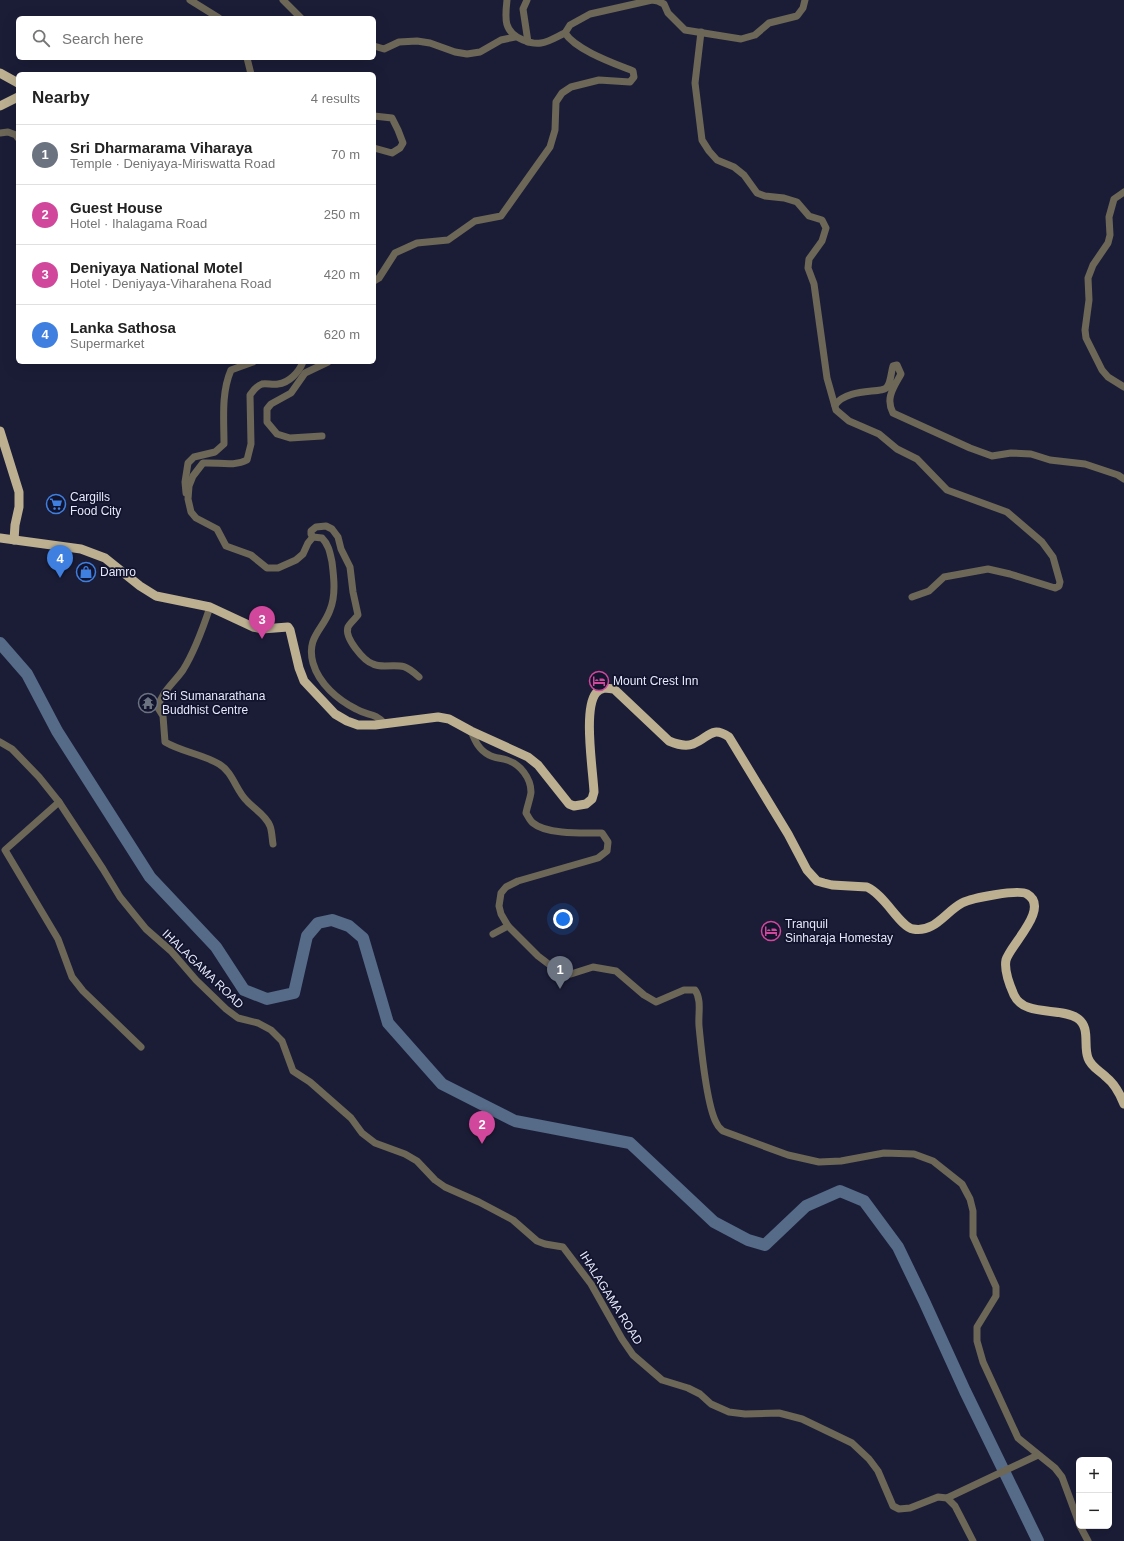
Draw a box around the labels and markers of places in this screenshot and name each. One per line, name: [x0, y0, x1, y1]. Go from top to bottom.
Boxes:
place label: Cargills Food City: [70, 490, 121, 518]
supermarket icon: Cargills Food City: [45, 493, 67, 515]
pin: 4: [47, 545, 73, 578]
shop icon: Damro: [75, 561, 97, 583]
place label: Damro: [100, 565, 136, 579]
pin: 3: [249, 606, 275, 639]
hotel icon: Mount Crest Inn: [588, 670, 610, 692]
place label: Mount Crest Inn: [613, 674, 698, 688]
place label: Sri Sumanarathana Buddhist Centre: [162, 689, 266, 717]
temple icon: Sri Sumanarathana Buddhist Centre: [137, 692, 159, 714]
place label: Tranquil Sinharaja Homestay: [785, 917, 893, 945]
hotel icon: Tranquil Sinharaja Homestay: [760, 920, 782, 942]
pin: 1: [547, 956, 573, 989]
pin: 2: [469, 1111, 495, 1144]

